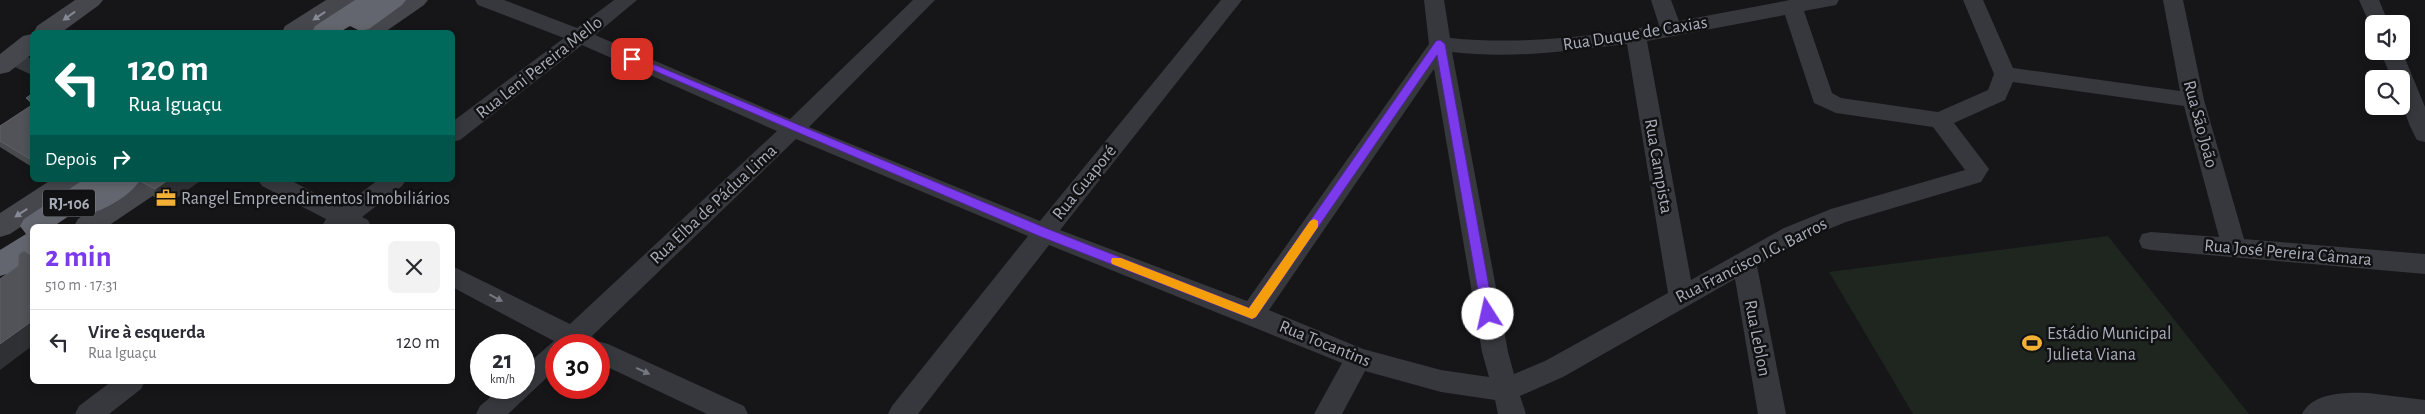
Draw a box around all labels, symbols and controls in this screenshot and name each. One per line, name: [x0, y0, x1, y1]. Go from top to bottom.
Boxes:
one-way arrow: [62, 11, 75, 21]
one-way arrow: [312, 11, 325, 21]
street label: Rua Leni Pereira Mello: [473, 13, 606, 122]
street label: Rua Duque de Caxias: [1562, 14, 1709, 54]
map controls: [2365, 15, 2410, 115]
button: sound: [2365, 15, 2410, 60]
pin: [611, 38, 653, 80]
icon: arrive: [618, 45, 646, 73]
icon: left: [45, 50, 110, 115]
text: 120 m: [128, 52, 209, 87]
button: search: [2365, 70, 2410, 115]
street label: Rua São João: [2180, 79, 2220, 170]
text: Rua Iguaçu: [128, 93, 222, 115]
street label: Rua Campista: [1641, 117, 1675, 215]
street label: Rua Elba de Pádua Lima: [647, 142, 780, 268]
street label: Rua Guaporé: [1049, 142, 1120, 223]
icon: right: [107, 145, 135, 173]
text: Depois: [45, 150, 97, 169]
office icon: Rangel Empreendimentos Imobiliários: [155, 187, 177, 209]
road number: RJ-106: [43, 190, 95, 217]
place label: Rangel Empreendimentos Imobiliários: [181, 190, 450, 208]
one-way arrow: [14, 208, 28, 218]
street label: Rua Francisco I.G. Barros: [1673, 215, 1830, 307]
street label: Rua José Pereira Câmara: [2203, 237, 2373, 269]
button: close: [388, 241, 440, 293]
text: 2 min: [45, 242, 112, 272]
text: 510 m · 17:31: [45, 277, 118, 293]
position arrow: [1461, 287, 1513, 339]
one-way arrow: [488, 294, 503, 302]
street label: Rua Leblon: [1741, 299, 1773, 378]
street label: Rua Tocantins: [1276, 317, 1373, 370]
text: Vire à esquerda: [88, 323, 205, 342]
place label: Estádio Municipal Julieta Viana: [2047, 325, 2172, 364]
icon: left: [45, 328, 73, 356]
sports icon: Estádio Municipal Julieta Viana: [2021, 332, 2043, 354]
text: 120 m: [396, 333, 440, 352]
speed limit sign: 30: [545, 334, 610, 399]
text: Rua Iguaçu: [88, 345, 156, 361]
text: 21: [492, 348, 513, 373]
one-way arrow: [636, 368, 650, 376]
text: km/h: [490, 373, 515, 385]

